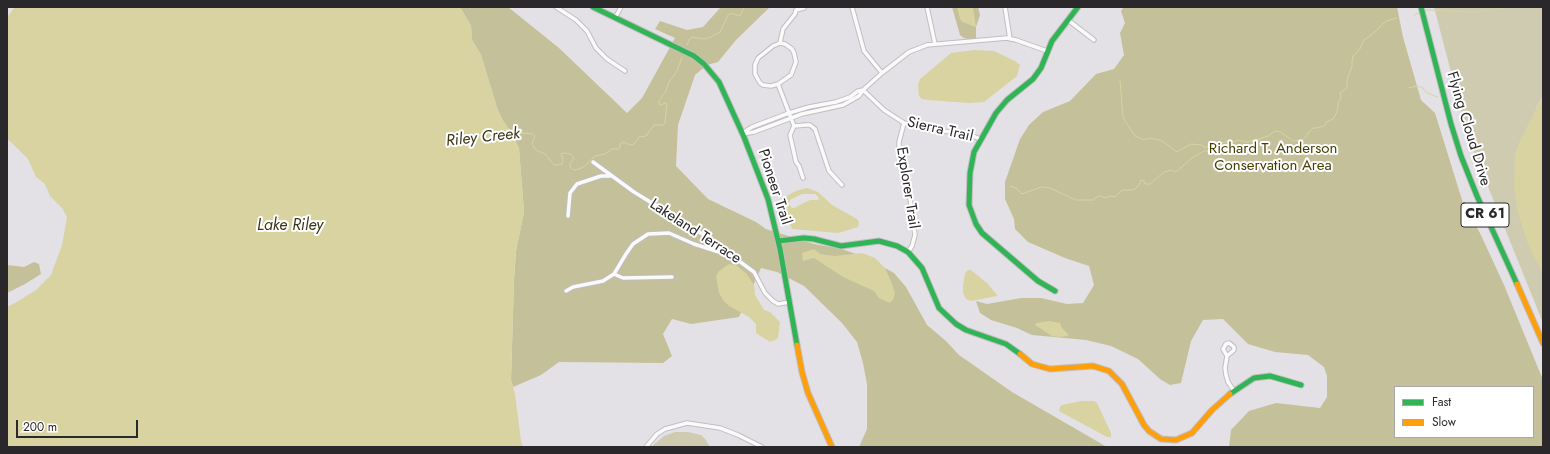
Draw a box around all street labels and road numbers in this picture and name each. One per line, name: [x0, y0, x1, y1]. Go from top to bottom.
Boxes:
street label: Flying Cloud Drive: [1442, 70, 1494, 188]
street label: Sierra Trail: [905, 114, 975, 146]
street label: Explorer Trail: [892, 146, 922, 230]
street label: Pioneer Trail: [753, 147, 795, 227]
street label: Lakeland Terrace: [646, 196, 744, 268]
road number: CR 61: [1461, 203, 1509, 227]

